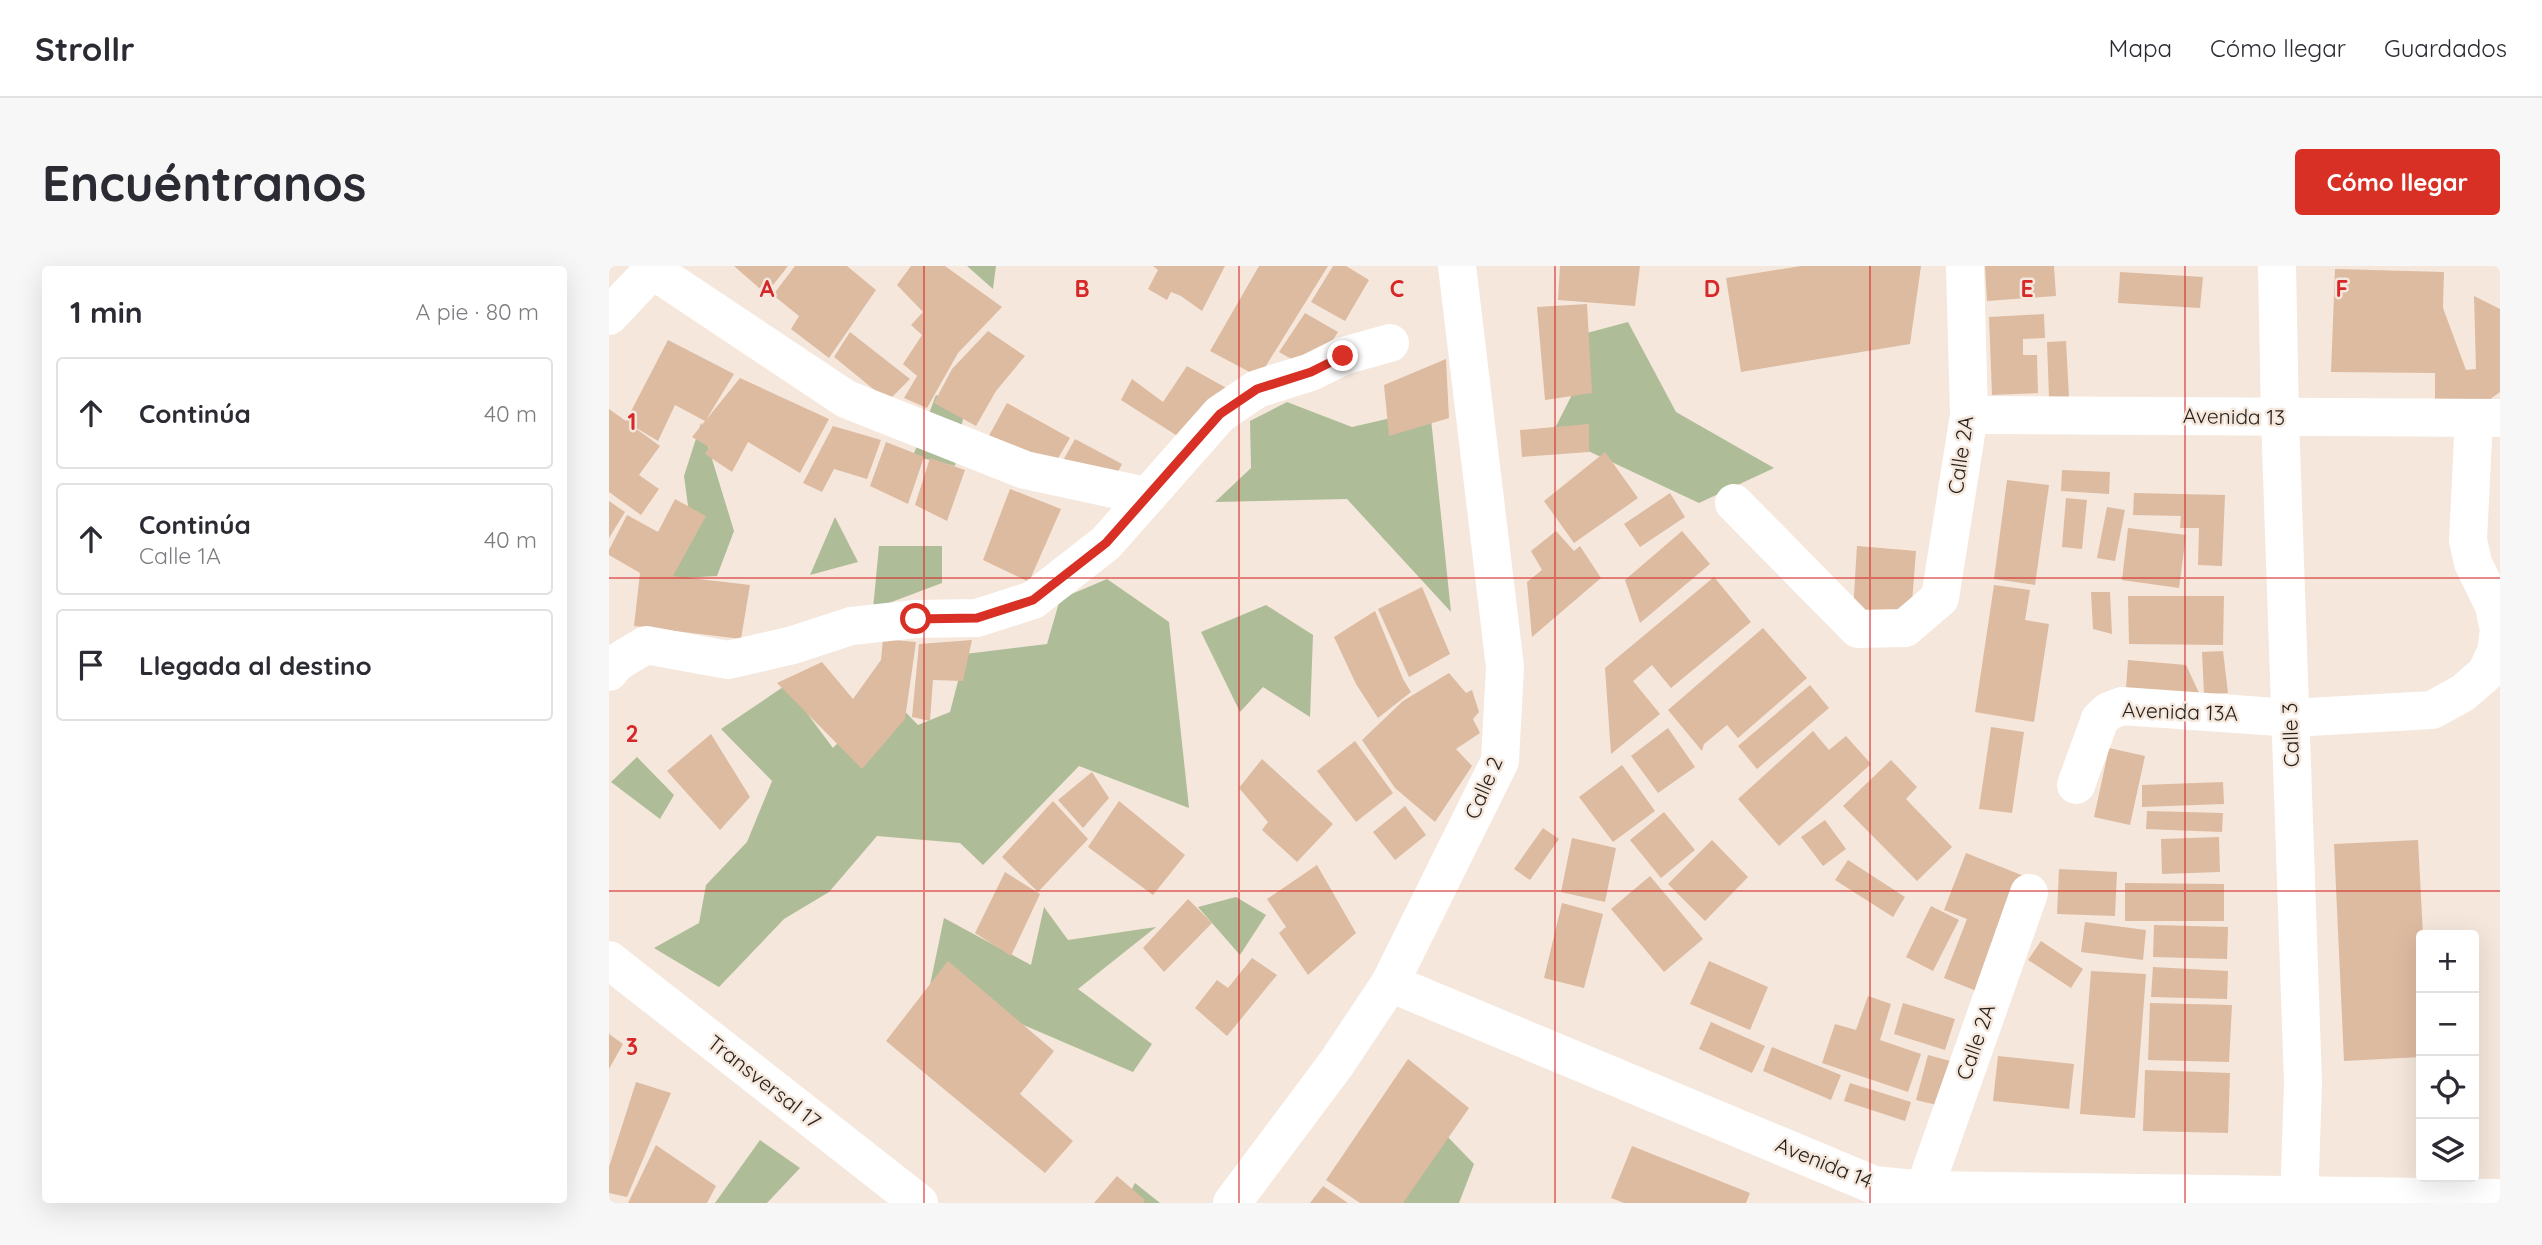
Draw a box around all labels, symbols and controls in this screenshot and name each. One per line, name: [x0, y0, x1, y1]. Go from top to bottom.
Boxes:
text: Strollr: [35, 28, 135, 69]
text: Mapa: [2109, 33, 2172, 63]
text: Cómo llegar: [2210, 33, 2346, 63]
text: Guardados: [2384, 33, 2507, 63]
button: Cómo llegar: [2295, 149, 2500, 215]
text: Encuéntranos: [42, 152, 366, 213]
text: A: [760, 274, 775, 303]
text: B: [1074, 274, 1090, 303]
text: C: [1390, 274, 1404, 303]
text: D: [1704, 274, 1720, 303]
text: E: [2020, 274, 2034, 303]
text: F: [2336, 274, 2348, 303]
text: 1 min: [70, 293, 143, 331]
text: A pie · 80 m: [416, 297, 539, 326]
route end: [1327, 340, 1358, 371]
icon: ahead: [72, 394, 110, 432]
text: Continúa: [139, 397, 251, 430]
text: 40 m: [484, 399, 537, 428]
street label: Avenida 13: [2183, 402, 2285, 430]
text: 1: [628, 407, 636, 436]
street label: Calle 2A: [1942, 414, 1978, 496]
text: Continúa: [139, 508, 251, 541]
icon: ahead: [72, 520, 110, 558]
text: 40 m: [484, 525, 537, 554]
text: Calle 1A: [139, 541, 221, 570]
route start: [900, 603, 931, 634]
icon: arrive: [72, 646, 110, 684]
text: Llegada al destino: [139, 649, 372, 682]
street label: Avenida 13A: [2122, 696, 2238, 726]
street label: Calle 3: [2276, 702, 2304, 768]
text: 2: [625, 719, 639, 748]
street label: Calle 2: [1458, 753, 1508, 823]
map controls: [2416, 930, 2479, 1182]
button: +: [2416, 930, 2479, 993]
button: −: [2416, 993, 2479, 1056]
street label: Calle 2A: [1950, 1000, 2000, 1083]
street label: Transversal 17: [703, 1029, 827, 1134]
text: 3: [626, 1032, 638, 1061]
button: locate: [2416, 1056, 2479, 1119]
button: layers: [2416, 1119, 2479, 1182]
street label: Avenida 14: [1772, 1131, 1877, 1193]

